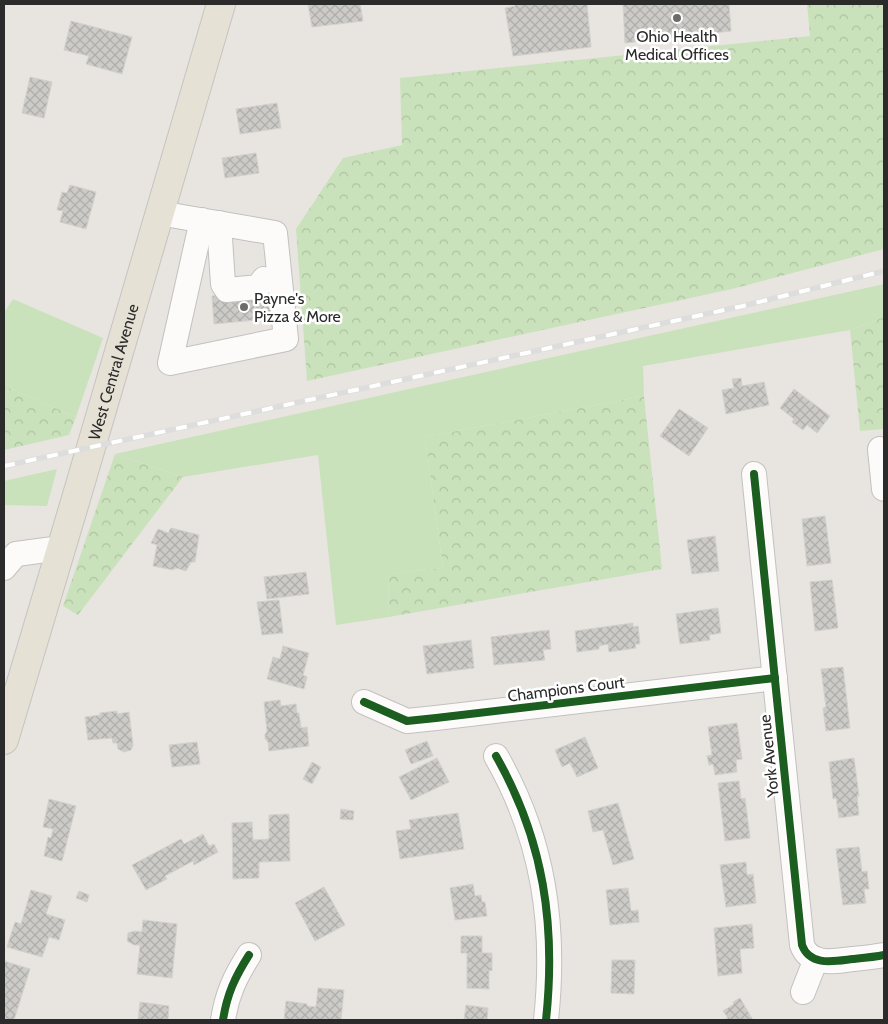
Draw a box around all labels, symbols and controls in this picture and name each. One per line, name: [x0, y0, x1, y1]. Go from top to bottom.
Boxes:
marker: Ohio Health Medical Offices: [671, 12, 683, 24]
place label: Ohio Health Medical Offices: [625, 27, 729, 64]
place label: Payne's Pizza & More: [254, 289, 341, 326]
street label: West Central Avenue: [84, 301, 142, 442]
marker: Payne's Pizza & More: [238, 301, 250, 313]
street label: Champions Court: [506, 672, 626, 706]
street label: York Avenue: [755, 714, 783, 799]

